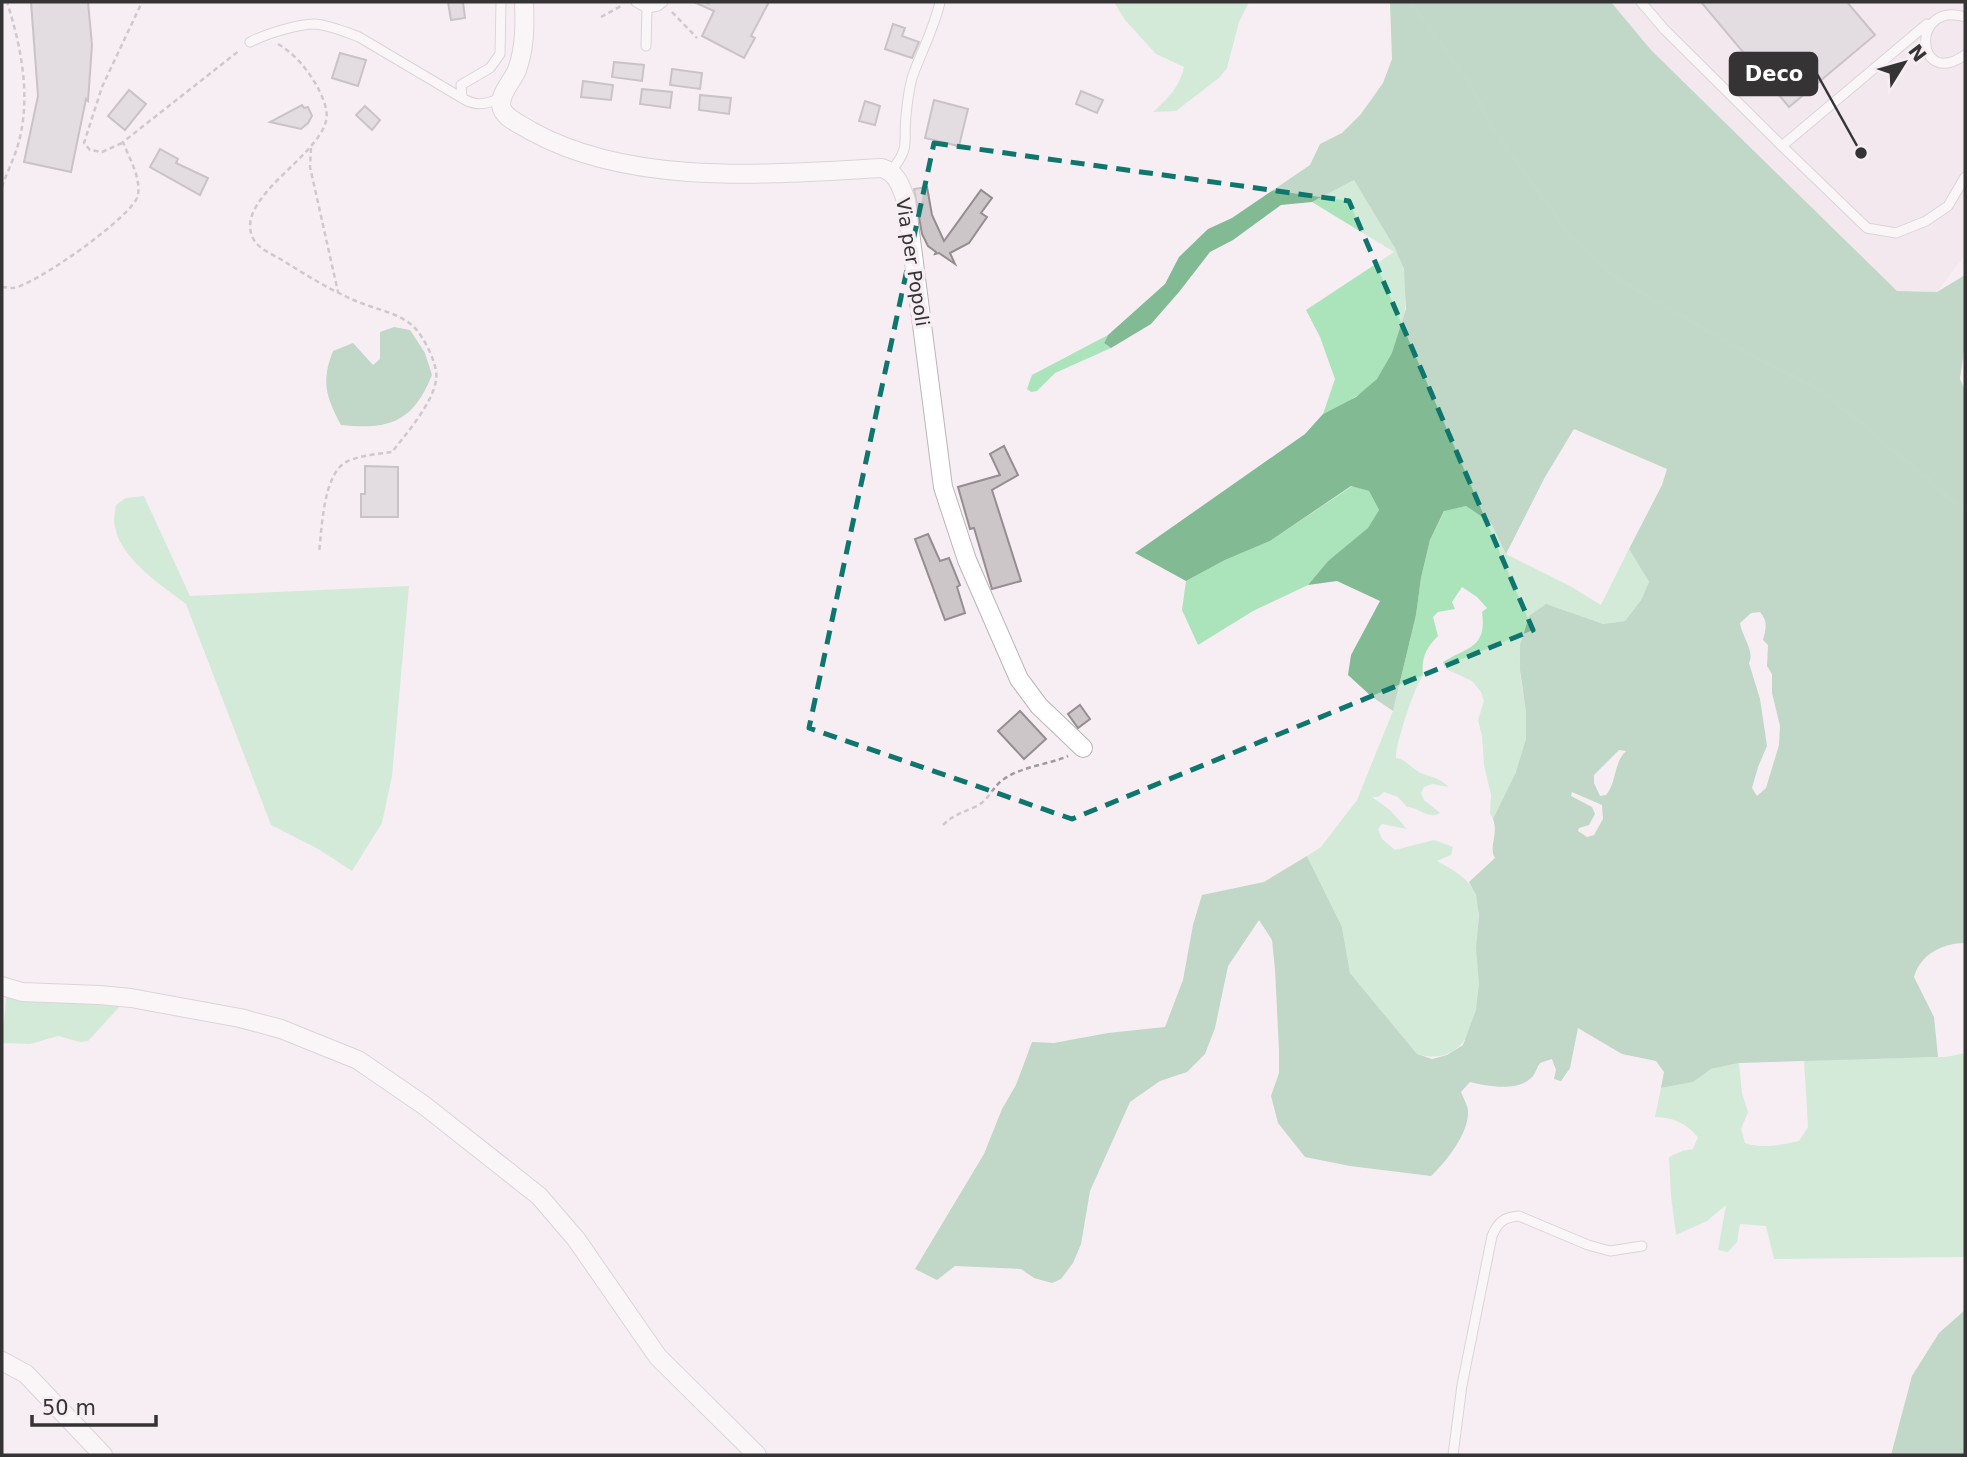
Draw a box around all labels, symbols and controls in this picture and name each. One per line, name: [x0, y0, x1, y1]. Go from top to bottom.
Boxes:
north arrow: [1869, 28, 1939, 98]
text: N: [1904, 40, 1931, 66]
callout: Deco: [1730, 53, 1817, 95]
text: Deco: [1745, 62, 1803, 86]
street label: Via per Popoli: [892, 196, 934, 328]
scale bar: [32, 1384, 156, 1428]
text: 50 m: [42, 1396, 96, 1420]

